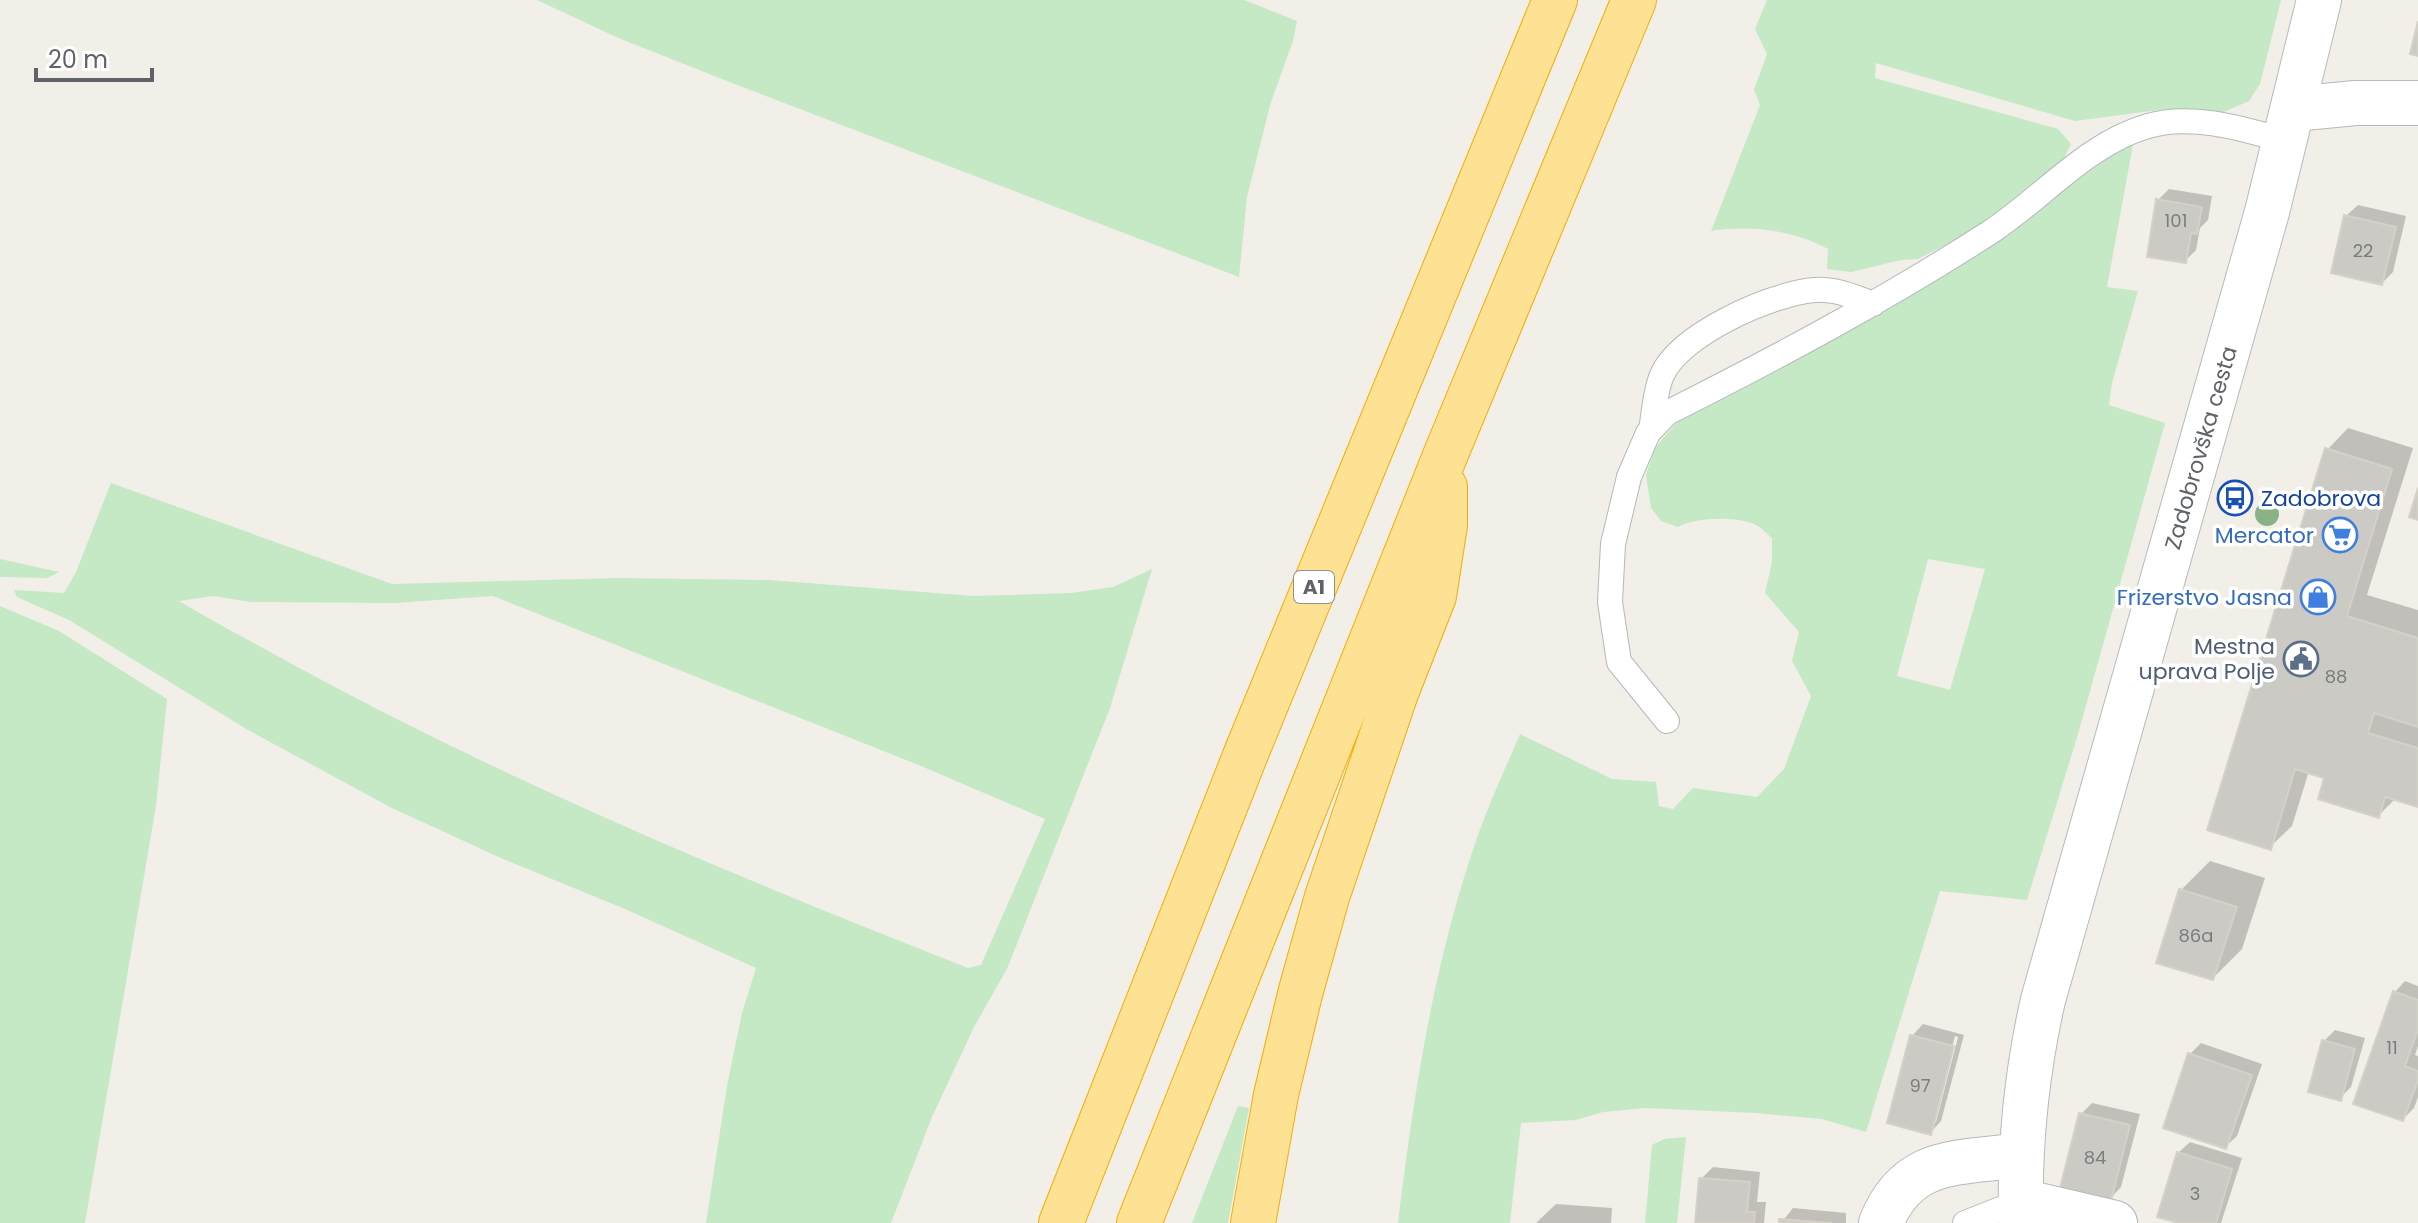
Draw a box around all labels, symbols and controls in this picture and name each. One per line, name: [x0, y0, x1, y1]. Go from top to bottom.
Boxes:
scale bar: [36, 32, 152, 82]
text: 20 m: [48, 43, 108, 76]
house number: 101: [2165, 208, 2187, 233]
house number: 22: [2353, 238, 2373, 263]
street label: Zadobrovška cesta: [2157, 343, 2245, 553]
bus stop icon: Zadobrova: [2216, 479, 2254, 517]
place label: Zadobrova: [2261, 483, 2381, 514]
supermarket icon: Mercator: [2321, 516, 2359, 554]
place label: Mercator: [2215, 520, 2314, 551]
road number: A1: [1294, 571, 1334, 603]
shop icon: Frizerstvo Jasna: [2299, 578, 2337, 616]
place label: Frizerstvo Jasna: [2117, 582, 2292, 613]
place label: Mestna uprava Polje: [2139, 631, 2275, 687]
public building icon: Mestna uprava Polje: [2282, 640, 2320, 678]
house number: 88: [2325, 664, 2347, 689]
house number: 86a: [2179, 923, 2213, 948]
house number: 11: [2386, 1035, 2398, 1060]
house number: 97: [1909, 1073, 1931, 1098]
house number: 84: [2084, 1145, 2106, 1170]
house number: 3: [2190, 1181, 2200, 1206]

